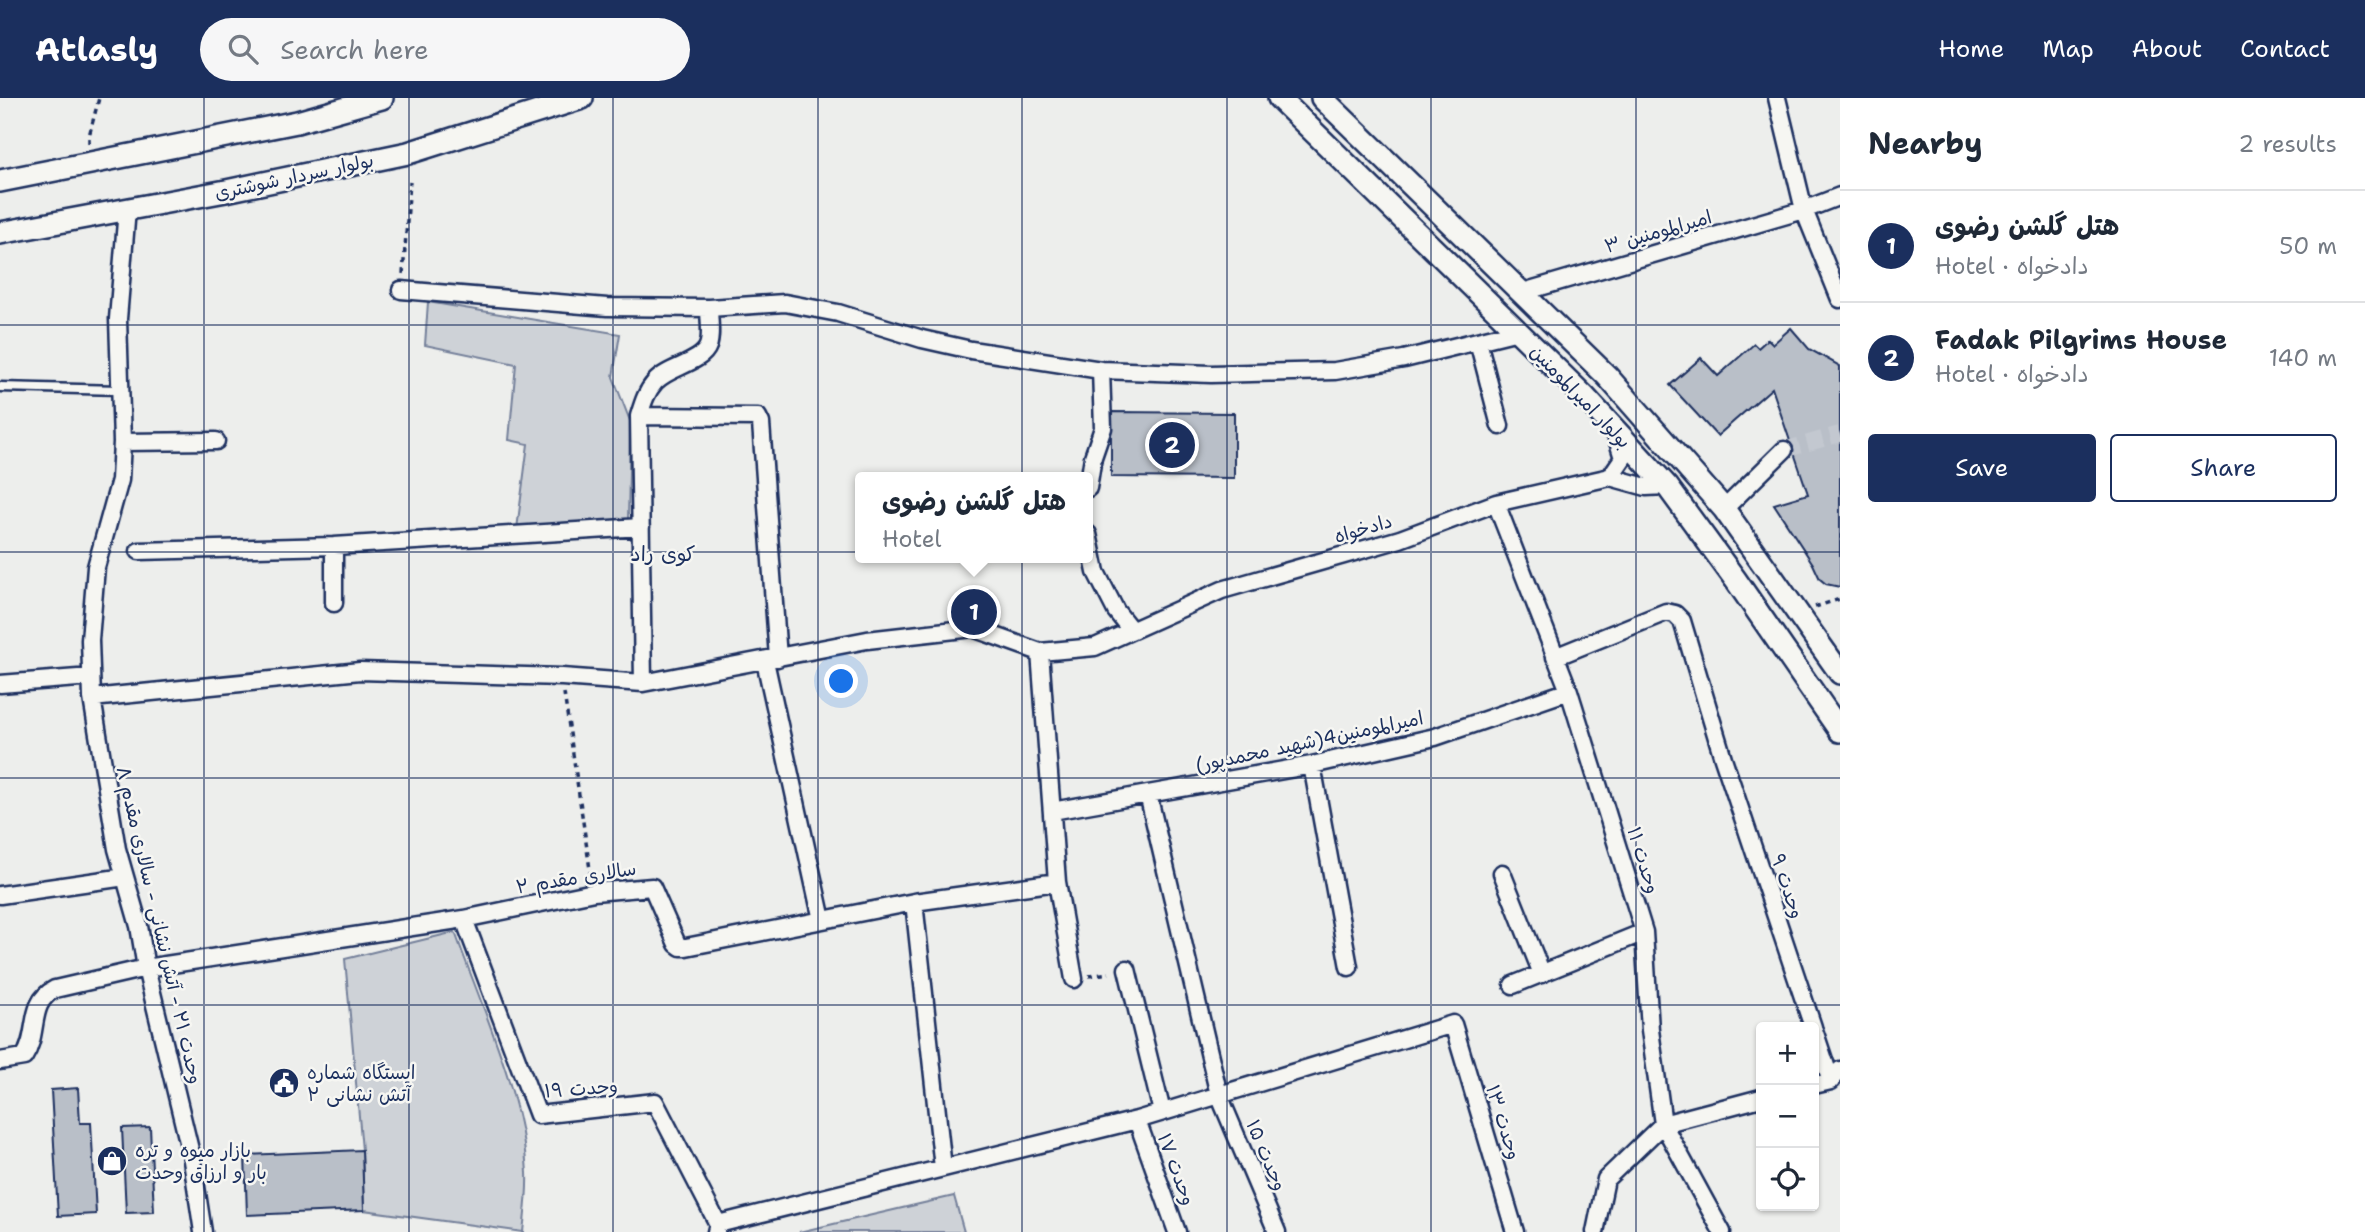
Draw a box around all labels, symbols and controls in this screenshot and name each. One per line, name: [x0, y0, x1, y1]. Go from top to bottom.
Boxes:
search box: [200, 18, 690, 81]
text: Atlasly: [35, 27, 158, 72]
icon: search: [224, 30, 262, 68]
text: Search here: [280, 32, 429, 67]
text: Home: [1938, 33, 2004, 65]
text: Map: [2042, 33, 2094, 65]
text: About: [2132, 33, 2202, 65]
text: Contact: [2240, 33, 2330, 65]
text: Nearby: [1868, 123, 1983, 164]
text: 2 results: [2238, 129, 2337, 159]
street label: بولوار سردار شوشتری: [212, 147, 376, 206]
street label: امیرالمومنین ۳: [1602, 204, 1715, 259]
text: هتل گلشن رضوی: [1935, 208, 2119, 243]
text: 1: [1886, 231, 1896, 261]
text: 50 m: [2279, 231, 2337, 261]
text: Hotel · دادخواه: [1935, 251, 2089, 281]
text: Fadak Pilgrims House: [1935, 322, 2227, 357]
street label: بولوار امیرالمومنین: [1525, 339, 1636, 454]
text: 2: [1883, 343, 1899, 373]
text: 140 m: [2269, 343, 2337, 373]
text: Hotel · دادخواه: [1935, 359, 2089, 389]
pin: 2: [1149, 419, 1195, 471]
button: Save: [1868, 434, 2096, 502]
button: Share: [2110, 434, 2337, 502]
popup: [855, 472, 1093, 563]
text: هتل گلشن رضوی: [882, 483, 1066, 518]
street label: دادخواه: [1331, 508, 1395, 549]
text: Hotel: [882, 524, 942, 554]
district label: کوی راد: [631, 540, 695, 568]
pin: 1: [951, 586, 997, 638]
your location: [824, 664, 858, 698]
street label: امیرالمومنین4(شهید محمدپور): [1193, 705, 1426, 778]
street label: وحدت ۲۱ - آتش نشانی - سالاری مقدم ۸: [109, 764, 208, 1087]
street label: وحدت ۱۱: [1622, 824, 1665, 897]
street label: وحدت ۹: [1765, 851, 1810, 922]
street label: سالاری مقدم ۲: [514, 856, 638, 901]
map controls: [1756, 1022, 1819, 1211]
button: +: [1756, 1022, 1819, 1085]
place label: ایستگاه شماره ۲ آتش نشانی: [307, 1060, 416, 1107]
public building icon: ایستگاه شماره ۲ آتش نشانی: [267, 1066, 301, 1100]
street label: وحدت ۱۹: [543, 1073, 619, 1104]
street label: وحدت ۱۳: [1480, 1082, 1527, 1163]
button: −: [1756, 1085, 1819, 1148]
street label: وحدت ۱۵: [1240, 1116, 1293, 1194]
street label: وحدت ۱۷: [1152, 1130, 1201, 1209]
place label: بازار میوه و تره بار و ارزاق وحدت: [135, 1138, 267, 1185]
shop icon: بازار میوه و تره بار و ارزاق وحدت: [95, 1144, 129, 1178]
button: locate: [1756, 1148, 1819, 1211]

